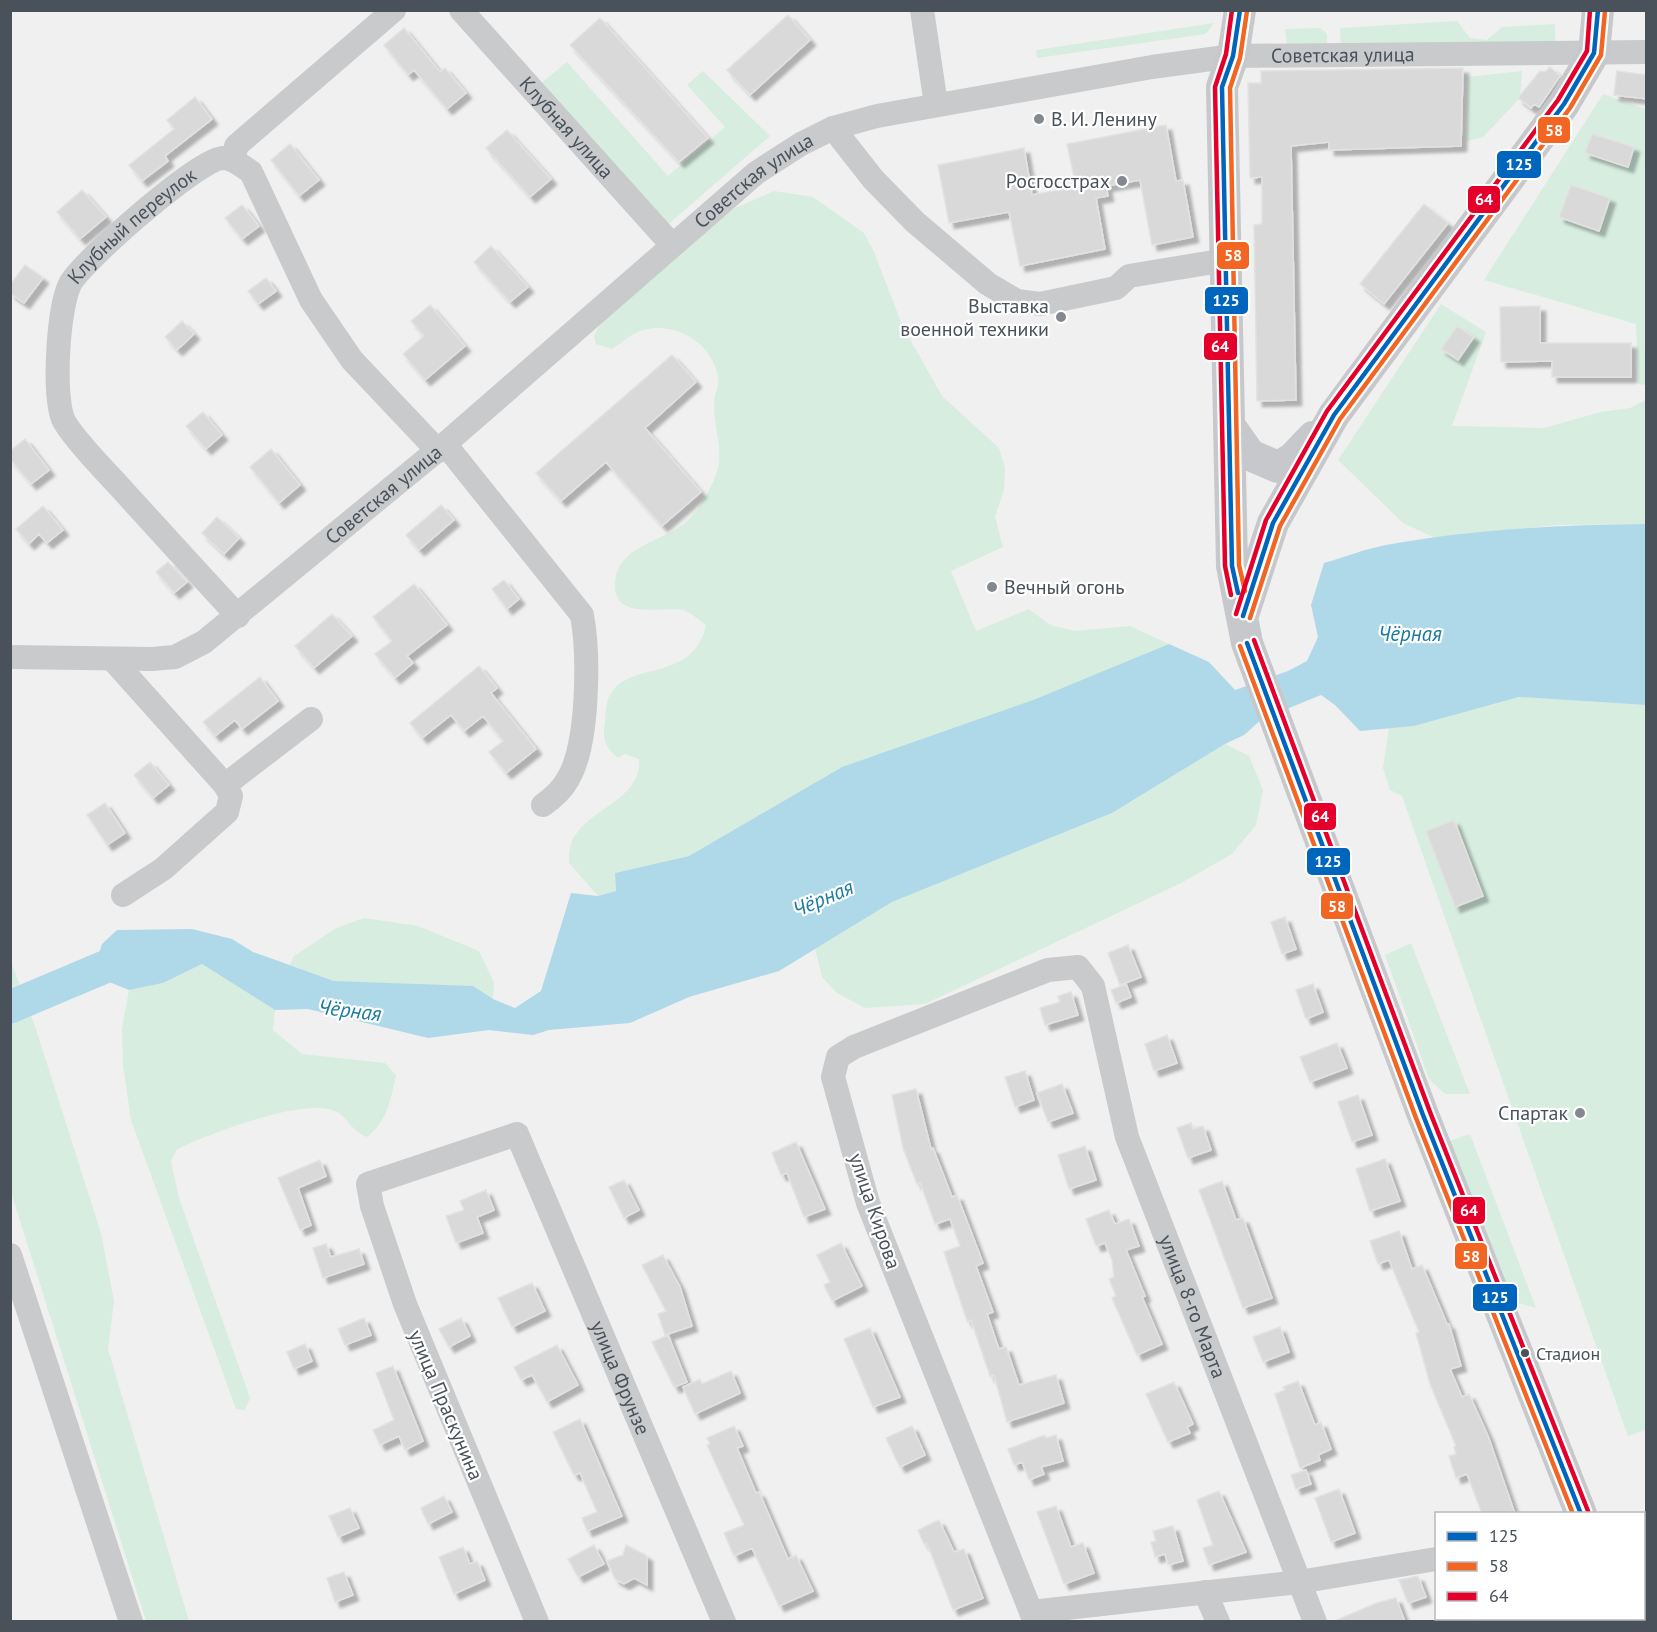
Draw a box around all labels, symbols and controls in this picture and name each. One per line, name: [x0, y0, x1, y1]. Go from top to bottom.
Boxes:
street label: Советская улица: [1271, 41, 1415, 69]
street label: Клубная улица: [514, 71, 619, 184]
place label: В. И. Ленину: [1051, 106, 1157, 132]
marker: В. И. Ленину: [1032, 112, 1046, 126]
line badge: 58: [1537, 116, 1571, 144]
text: 58: [1545, 120, 1563, 140]
street label: Советская улица: [689, 127, 818, 234]
line badge: 125: [1496, 150, 1542, 179]
text: 125: [1505, 154, 1533, 174]
street label: Клубный переулок: [61, 162, 202, 289]
place label: Росгосстрах: [1006, 168, 1110, 194]
marker: Росгосстрах: [1115, 174, 1129, 188]
line badge: 64: [1467, 185, 1501, 214]
text: 64: [1475, 189, 1493, 209]
line badge: 58: [1216, 241, 1250, 270]
text: 58: [1224, 245, 1242, 265]
line badge: 125: [1204, 286, 1249, 315]
text: 125: [1212, 290, 1240, 310]
place label: Выставка военной техники: [900, 293, 1049, 342]
marker: Выставка военной техники: [1054, 310, 1068, 324]
line badge: 64: [1203, 332, 1238, 361]
text: 64: [1211, 336, 1229, 356]
street label: Советская улица: [320, 439, 447, 550]
place label: Вечный огонь: [1004, 574, 1124, 600]
marker: Вечный огонь: [985, 580, 999, 594]
water label: Чёрная: [1378, 620, 1442, 647]
line badge: 64: [1303, 802, 1337, 831]
text: 64: [1311, 806, 1329, 826]
line badge: 125: [1306, 847, 1351, 876]
text: 125: [1314, 851, 1342, 871]
water label: Чёрная: [789, 873, 858, 923]
line badge: 58: [1320, 892, 1354, 920]
text: 58: [1328, 896, 1346, 916]
water label: Чёрная: [317, 993, 383, 1027]
place label: Спартак: [1498, 1100, 1568, 1126]
marker: Спартак: [1573, 1106, 1587, 1120]
street label: улица Кирова: [843, 1150, 907, 1272]
line badge: 64: [1452, 1196, 1486, 1225]
text: 64: [1460, 1200, 1478, 1220]
street label: улица 8-го Марта: [1153, 1231, 1232, 1382]
line badge: 58: [1454, 1242, 1488, 1270]
text: 58: [1462, 1246, 1480, 1266]
line badge: 125: [1472, 1283, 1518, 1312]
text: 125: [1481, 1287, 1509, 1307]
street label: улица Фрунзе: [585, 1317, 656, 1439]
street label: улица Праскунина: [403, 1326, 489, 1484]
place label: Стадион: [1536, 1342, 1600, 1365]
marker: Стадион: [1519, 1347, 1531, 1359]
legend: [1435, 1512, 1645, 1620]
text: 125: [1489, 1524, 1518, 1547]
text: 58: [1489, 1554, 1509, 1577]
text: 64: [1489, 1584, 1509, 1607]

